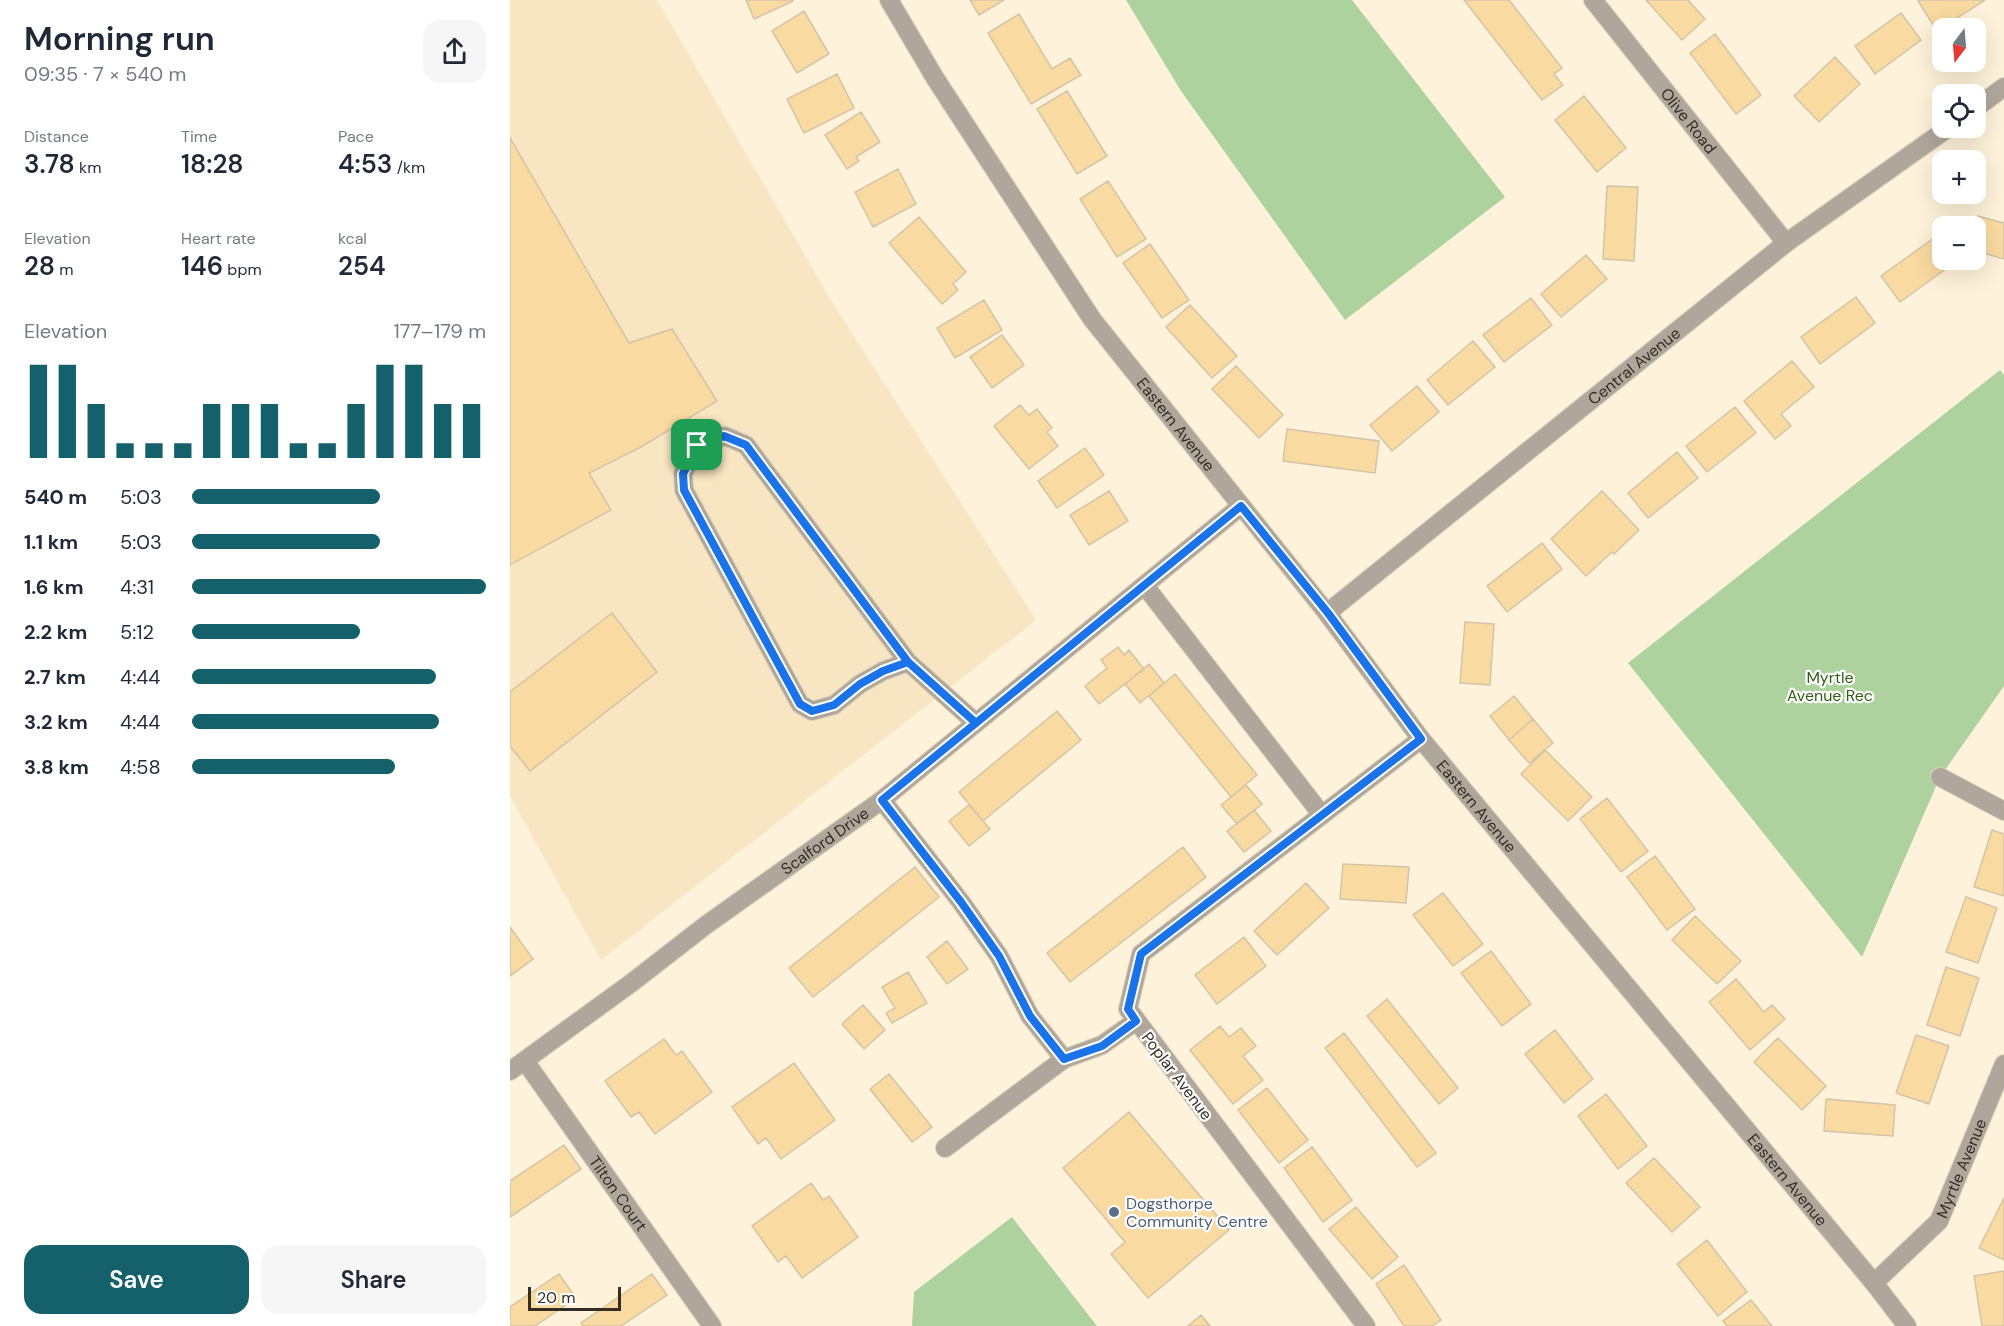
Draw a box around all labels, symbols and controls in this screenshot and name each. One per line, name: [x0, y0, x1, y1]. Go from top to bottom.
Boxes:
text: Morning run: [24, 17, 215, 60]
north arrow: [1932, 18, 1986, 72]
map controls: [1932, 18, 1986, 270]
button: share: [423, 20, 486, 83]
text: 09:35 · 7 × 540 m: [24, 61, 186, 87]
street label: Olive Road: [1656, 83, 1721, 158]
button: locate: [1932, 84, 1986, 138]
text: Distance: [24, 126, 89, 147]
text: Time: [181, 126, 217, 147]
text: Pace: [338, 126, 374, 147]
text: 3.78: [24, 147, 75, 181]
text: 18:28: [181, 147, 244, 181]
text: 4:53: [338, 147, 392, 181]
button: +: [1932, 150, 1986, 204]
text: km: [75, 157, 101, 178]
text: /km: [392, 157, 425, 178]
button: −: [1932, 216, 1986, 270]
text: Elevation: [24, 228, 91, 249]
text: Heart rate: [181, 228, 256, 249]
text: kcal: [338, 228, 367, 249]
text: 28: [24, 249, 55, 283]
text: 146: [181, 249, 223, 283]
text: 254: [338, 249, 386, 283]
text: m: [55, 259, 74, 280]
text: bpm: [223, 259, 262, 280]
text: Elevation: [24, 318, 107, 344]
text: 177–179 m: [394, 318, 486, 344]
street label: Central Avenue: [1583, 322, 1684, 409]
street label: Eastern Avenue: [1132, 373, 1220, 476]
pin: [671, 419, 722, 470]
icon: arrive: [680, 428, 713, 461]
text: 540 m: [24, 484, 87, 510]
text: 5:03: [120, 484, 162, 510]
text: 1.1 km: [24, 529, 78, 555]
text: 5:03: [120, 529, 162, 555]
text: 1.6 km: [24, 574, 83, 600]
text: 4:31: [120, 574, 154, 600]
text: 2.2 km: [24, 619, 87, 645]
text: 5:12: [120, 619, 154, 645]
text: 2.7 km: [24, 664, 86, 690]
text: 4:44: [120, 664, 160, 690]
park label: Myrtle Avenue Rec: [1787, 667, 1873, 706]
text: 3.2 km: [24, 709, 88, 735]
text: 4:44: [120, 709, 160, 735]
text: 3.8 km: [24, 754, 89, 780]
text: 4:58: [120, 754, 161, 780]
street label: Eastern Avenue: [1432, 755, 1521, 857]
street label: Scalford Drive: [777, 802, 873, 879]
street label: Poplar Avenue: [1137, 1028, 1217, 1124]
street label: Myrtle Avenue: [1931, 1115, 1991, 1221]
street label: Eastern Avenue: [1743, 1129, 1832, 1230]
street label: Tilton Court: [585, 1151, 652, 1235]
place label: Dogsthorpe Community Centre: [1126, 1193, 1268, 1232]
marker: Dogsthorpe Community Centre: [1107, 1205, 1121, 1219]
button: Save: [24, 1245, 249, 1314]
button: Share: [261, 1245, 486, 1314]
scale bar: [528, 1284, 621, 1312]
text: 20 m: [537, 1287, 576, 1308]

